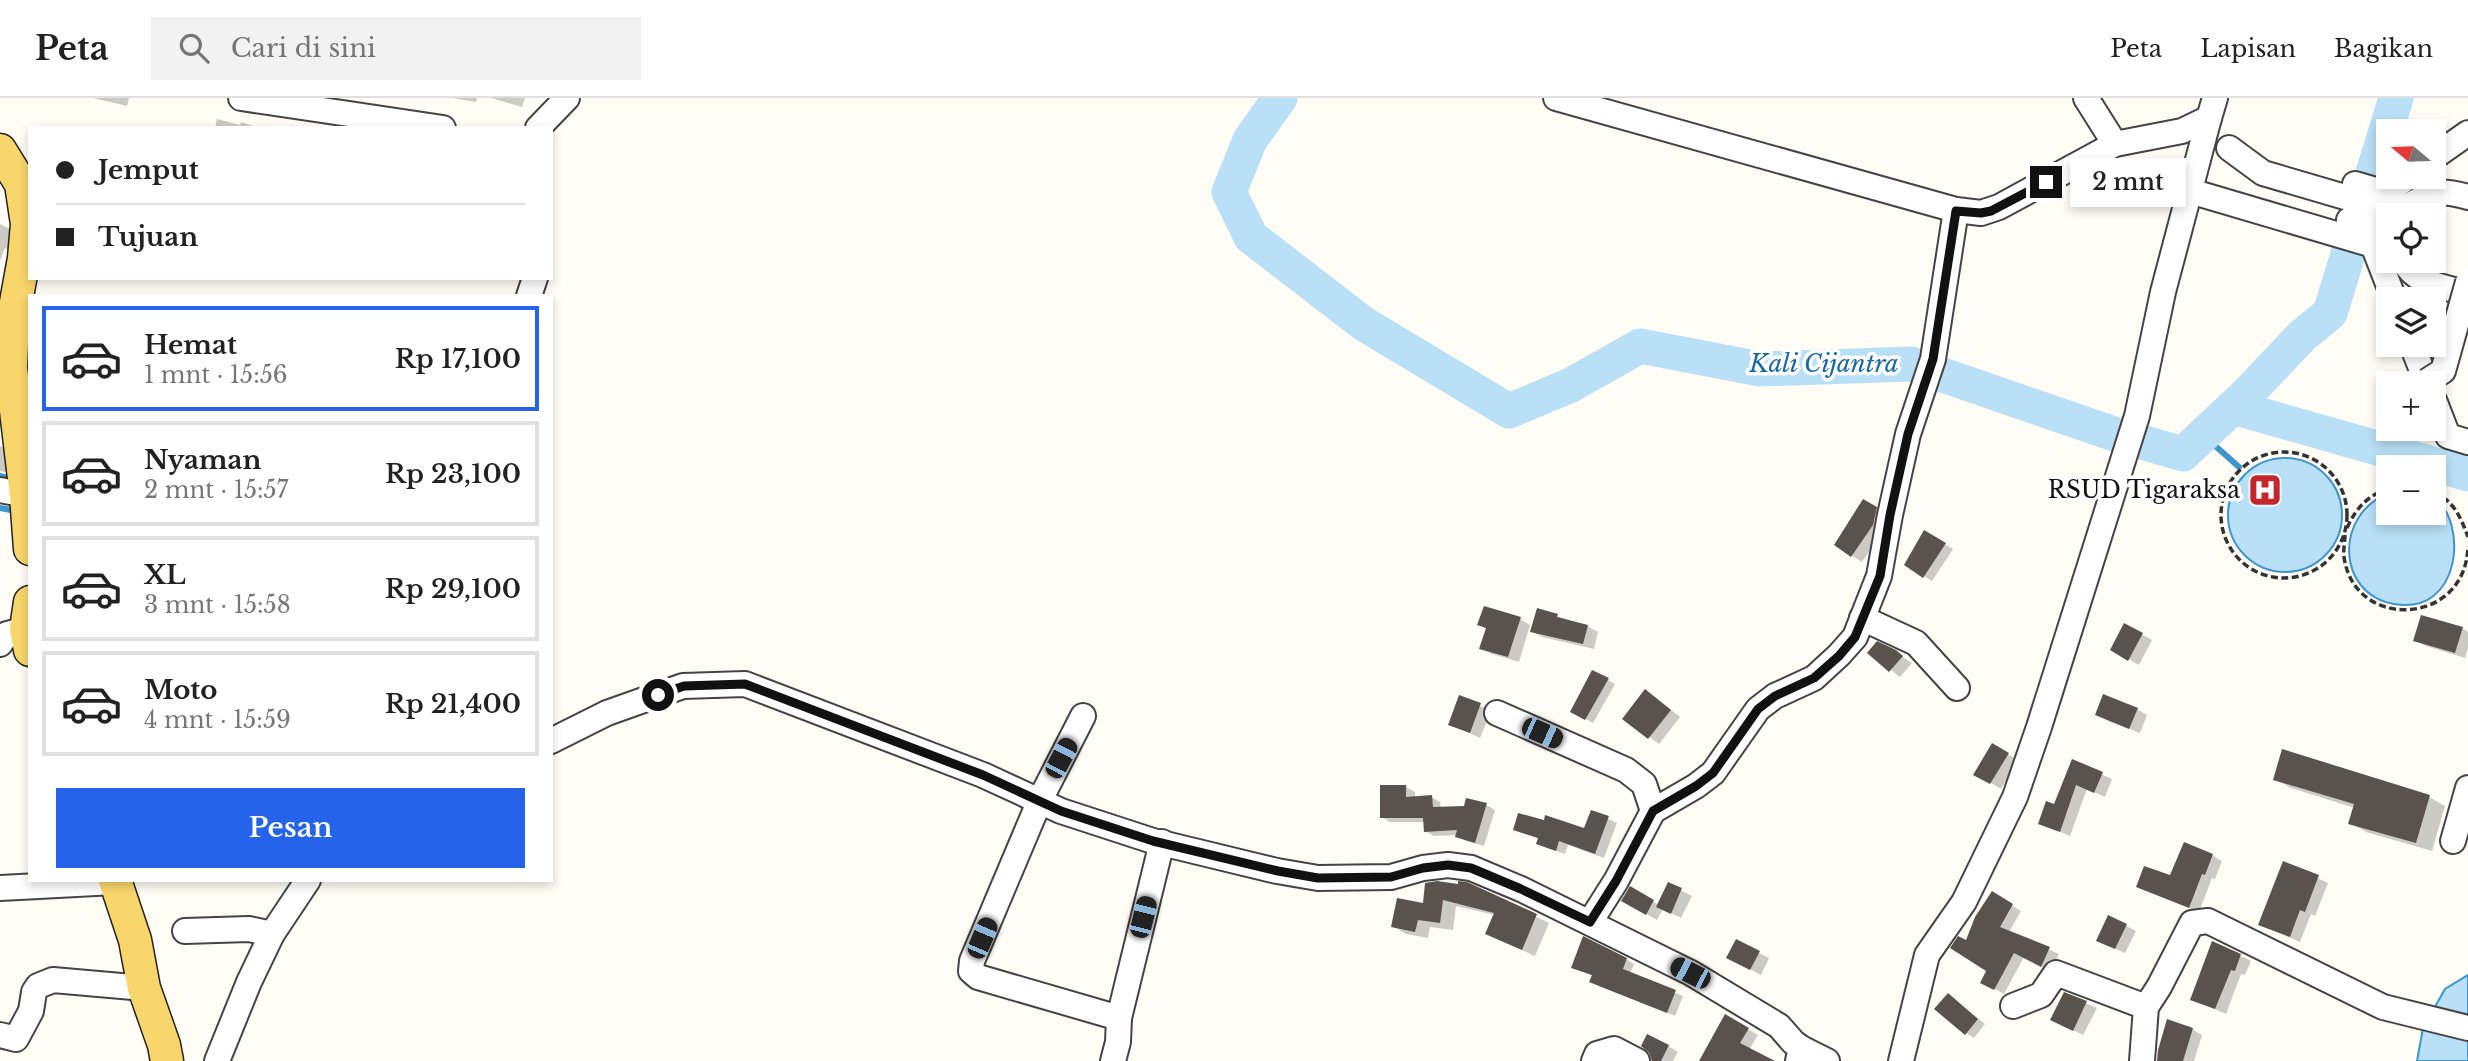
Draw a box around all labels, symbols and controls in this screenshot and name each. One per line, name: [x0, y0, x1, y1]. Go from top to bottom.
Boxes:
search box: [151, 17, 641, 80]
text: Peta: [35, 28, 109, 69]
icon: search: [175, 29, 213, 67]
text: Cari di sini: [231, 32, 376, 64]
text: Peta: [2110, 34, 2162, 63]
text: Lapisan: [2200, 34, 2296, 63]
text: Bagikan: [2334, 34, 2433, 63]
north arrow: [2376, 119, 2446, 189]
map controls: [2376, 119, 2446, 525]
text: Jemput: [98, 154, 199, 186]
callout: 2 mnt: [2070, 158, 2186, 206]
route end: [2030, 166, 2062, 198]
text: 2 mnt: [2092, 168, 2164, 196]
button: locate: [2376, 203, 2446, 273]
text: Tujuan: [98, 221, 198, 253]
button: layers: [2376, 287, 2446, 357]
icon: car: [60, 327, 123, 390]
text: Hemat: [144, 329, 237, 361]
text: Rp 17,100: [395, 343, 521, 375]
water label: Kali Cijantra: [1748, 349, 1899, 378]
text: 1 mnt · 15:56: [144, 361, 288, 389]
button: +: [2376, 371, 2446, 441]
icon: car: [60, 442, 123, 505]
text: Nyaman: [144, 444, 261, 476]
button: −: [2376, 455, 2446, 525]
text: Rp 23,100: [385, 458, 521, 490]
hospital icon: RSUD Tigaraksa: [2246, 471, 2284, 509]
text: 2 mnt · 15:57: [144, 476, 288, 504]
place label: RSUD Tigaraksa: [2048, 476, 2240, 504]
icon: car: [60, 557, 123, 620]
text: XL: [144, 559, 186, 591]
text: Rp 29,100: [385, 573, 521, 605]
text: 3 mnt · 15:58: [144, 591, 291, 619]
icon: car: [60, 672, 123, 735]
text: Moto: [144, 674, 217, 706]
route start: [642, 679, 674, 711]
text: Rp 21,400: [385, 688, 521, 720]
text: 4 mnt · 15:59: [144, 706, 291, 734]
car: [1519, 715, 1566, 751]
car: [1042, 735, 1081, 781]
button: Pesan: [56, 788, 525, 868]
car: [1128, 894, 1159, 940]
car: [965, 915, 1000, 961]
car: [1667, 954, 1714, 992]

